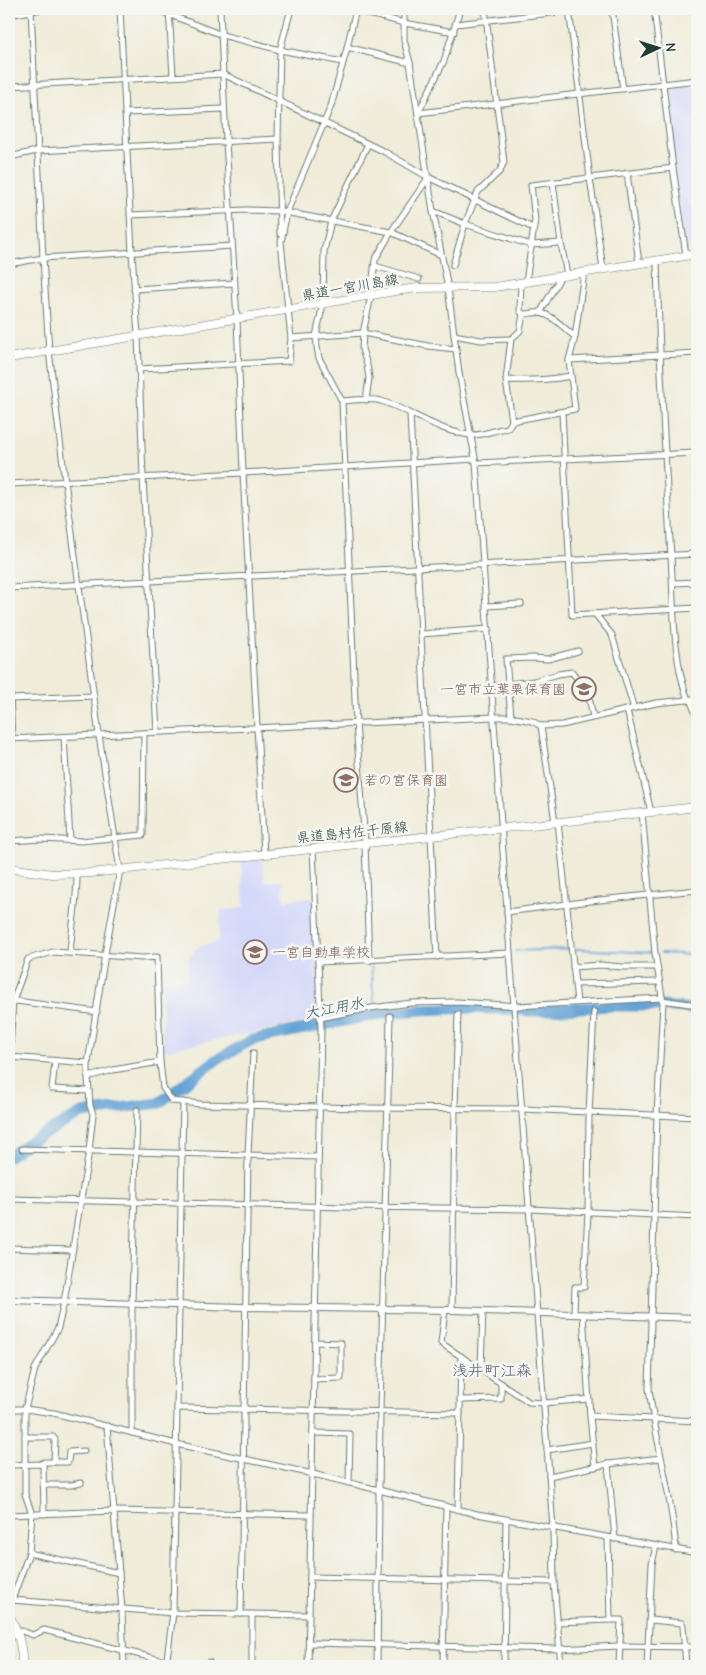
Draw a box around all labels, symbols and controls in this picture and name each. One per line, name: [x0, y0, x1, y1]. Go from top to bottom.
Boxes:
north arrow: [634, 22, 684, 72]
text: N: [662, 42, 679, 52]
street label: 県道一宮川島線: [300, 271, 400, 304]
school or university icon: 一宮市立葉栗保育園: [571, 676, 597, 702]
place label: 一宮市立葉栗保育園: [440, 681, 566, 698]
school or university icon: 若の宮保育園: [333, 767, 359, 793]
place label: 若の宮保育園: [364, 772, 448, 789]
street label: 県道島村佐千原線: [295, 818, 409, 847]
school or university icon: 一宮自動車学校: [242, 939, 268, 965]
place label: 一宮自動車学校: [272, 944, 370, 961]
water label: 大江用水: [303, 993, 365, 1023]
district label: 浅井町江森: [452, 1362, 532, 1380]

